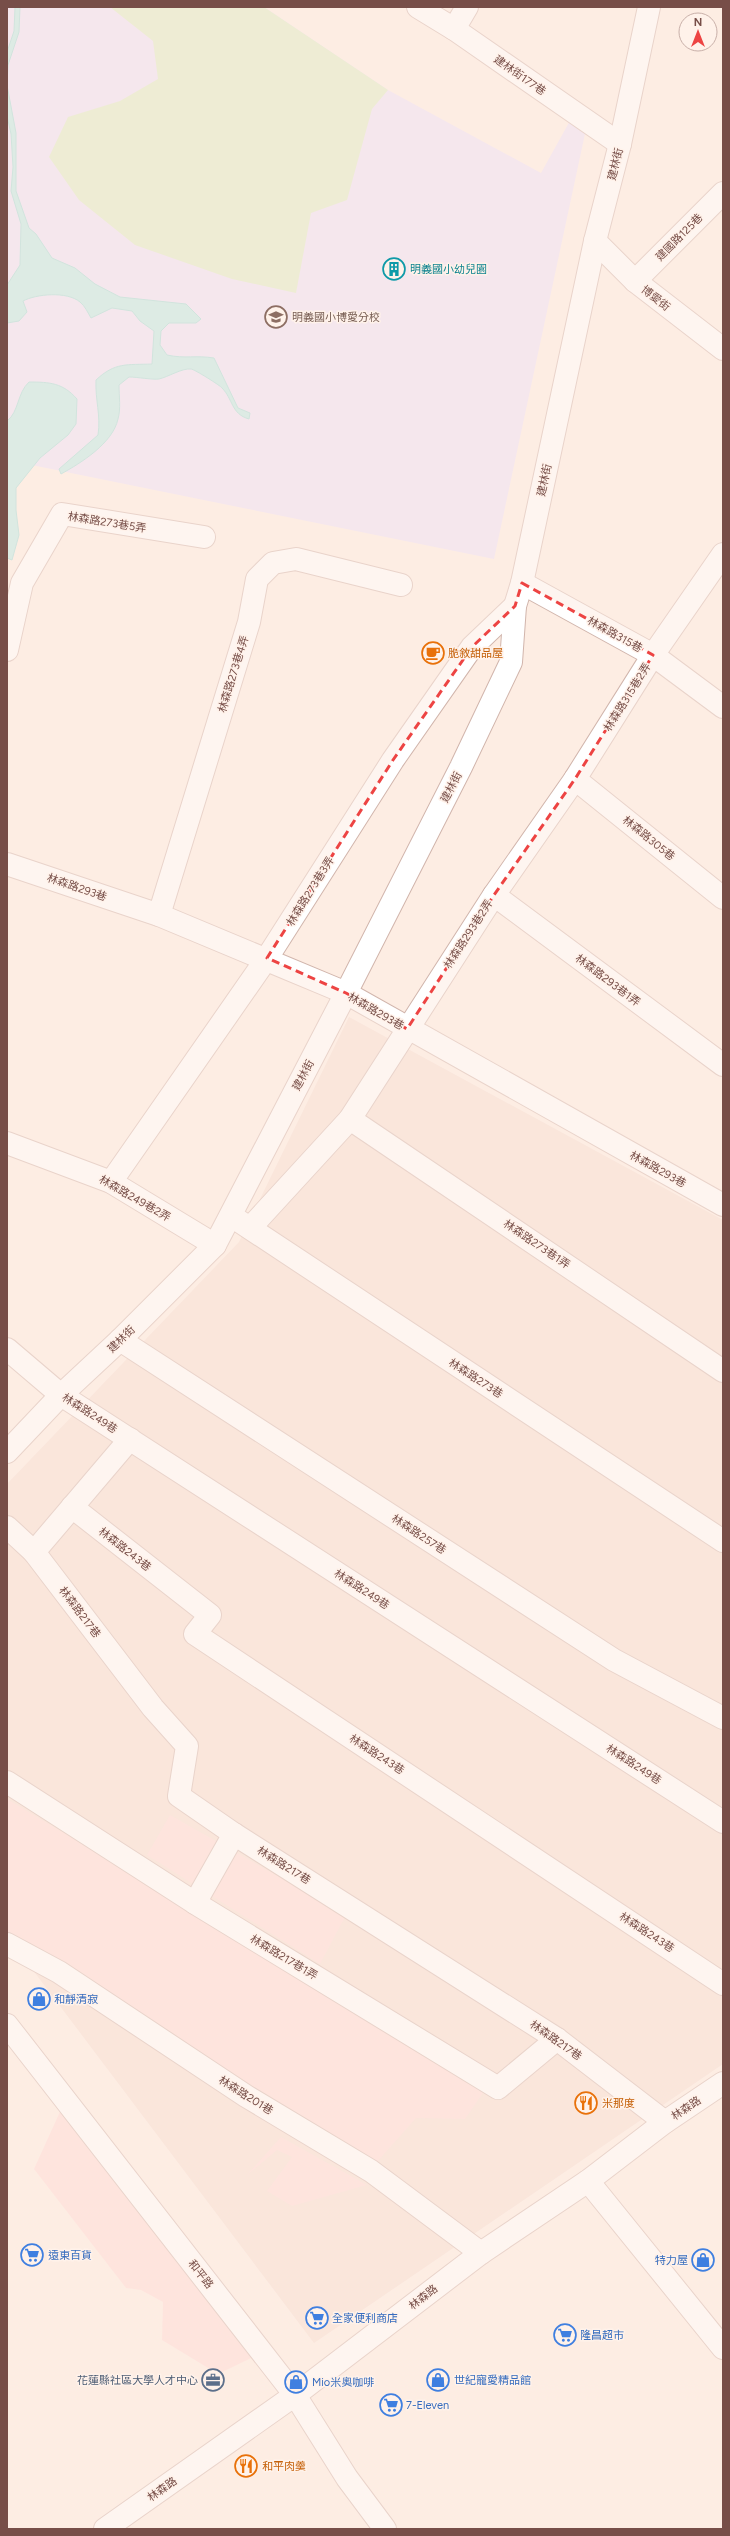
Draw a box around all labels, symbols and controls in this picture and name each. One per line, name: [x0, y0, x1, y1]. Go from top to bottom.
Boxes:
north arrow: [678, 12, 718, 52]
text: N: [694, 16, 702, 29]
street label: 建林街177巷: [491, 53, 548, 98]
street label: 建林街: [605, 147, 626, 182]
street label: 建國路125巷: [653, 211, 706, 264]
building icon: 明義國小幼兒園: [381, 256, 407, 282]
place label: 明義國小幼兒園: [410, 263, 487, 276]
street label: 博愛街: [639, 283, 673, 314]
school or university icon: 明義國小博愛分校: [263, 304, 289, 330]
place label: 明義國小博愛分校: [292, 311, 380, 324]
street label: 建林街: [535, 463, 554, 498]
street label: 林森路273巷5弄: [67, 510, 147, 535]
street label: 林森路315巷: [585, 614, 645, 655]
street label: 林森路273巷4弄: [216, 634, 251, 714]
cafe icon: 脆敘甜品屋: [420, 640, 446, 666]
place label: 脆敘甜品屋: [448, 647, 503, 660]
street label: 林森路315巷2弄: [601, 661, 654, 734]
street label: 建林街: [438, 770, 465, 805]
street label: 林森路305巷: [620, 813, 677, 863]
street label: 林森路273巷3弄: [284, 854, 337, 928]
street label: 林森路293巷: [45, 871, 108, 904]
street label: 林森路293巷2弄: [441, 897, 496, 971]
street label: 林森路293巷1弄: [573, 952, 643, 1009]
street label: 林森路293巷: [345, 990, 406, 1033]
street label: 建林街: [290, 1058, 317, 1093]
street label: 林森路293巷: [627, 1149, 688, 1190]
street label: 林森路249巷2弄: [97, 1173, 173, 1224]
street label: 林森路273巷1弄: [501, 1217, 573, 1271]
street label: 建林街: [105, 1323, 138, 1355]
street label: 林森路273巷: [446, 1356, 505, 1401]
street label: 林森路249巷: [60, 1391, 120, 1436]
street label: 林森路257巷: [389, 1512, 448, 1557]
street label: 林森路243巷: [96, 1525, 154, 1574]
street label: 林森路249巷: [332, 1567, 392, 1612]
street label: 林森路217巷: [56, 1584, 103, 1640]
street label: 林森路243巷: [347, 1732, 407, 1777]
street label: 林森路249巷: [604, 1742, 664, 1787]
street label: 林森路217巷: [255, 1844, 313, 1887]
street label: 林森路243巷: [617, 1910, 677, 1955]
street label: 林森路217巷1弄: [248, 1932, 320, 1983]
shop icon: 和靜清寂: [26, 1986, 52, 2012]
place label: 和靜清寂: [54, 1993, 98, 2006]
street label: 林森路217巷: [527, 2018, 584, 2063]
street label: 林森路201巷: [216, 2074, 275, 2117]
restaurant icon: 米那度: [573, 2090, 599, 2116]
street label: 林森路: [669, 2094, 704, 2123]
place label: 米那度: [602, 2097, 635, 2110]
supermarket icon: 遠東百貨: [19, 2242, 45, 2268]
shop icon: 特力屋: [690, 2247, 716, 2273]
place label: 遠東百貨: [48, 2249, 92, 2262]
place label: 特力屋: [655, 2254, 688, 2267]
street label: 和平路: [185, 2257, 216, 2291]
street label: 林森路: [406, 2282, 440, 2313]
supermarket icon: 全家便利商店: [304, 2305, 330, 2331]
place label: 全家便利商店: [332, 2312, 398, 2325]
supermarket icon: 隆昌超市: [552, 2322, 578, 2348]
place label: 隆昌超市: [580, 2329, 624, 2342]
office icon: 花蓮縣社區大學人才中心: [200, 2367, 226, 2393]
shop icon: 世紀寵愛精品館: [425, 2367, 451, 2393]
shop icon: Mio米奧咖啡: [283, 2369, 309, 2395]
place label: 花蓮縣社區大學人才中心: [77, 2374, 198, 2387]
place label: 世紀寵愛精品館: [454, 2374, 531, 2387]
place label: Mio米奧咖啡: [312, 2376, 374, 2389]
supermarket icon: 7-Eleven: [378, 2392, 404, 2418]
place label: 7-Eleven: [406, 2399, 449, 2412]
restaurant icon: 和平肉羹: [233, 2453, 259, 2479]
place label: 和平肉羹: [262, 2460, 306, 2473]
street label: 林森路: [145, 2475, 180, 2504]

